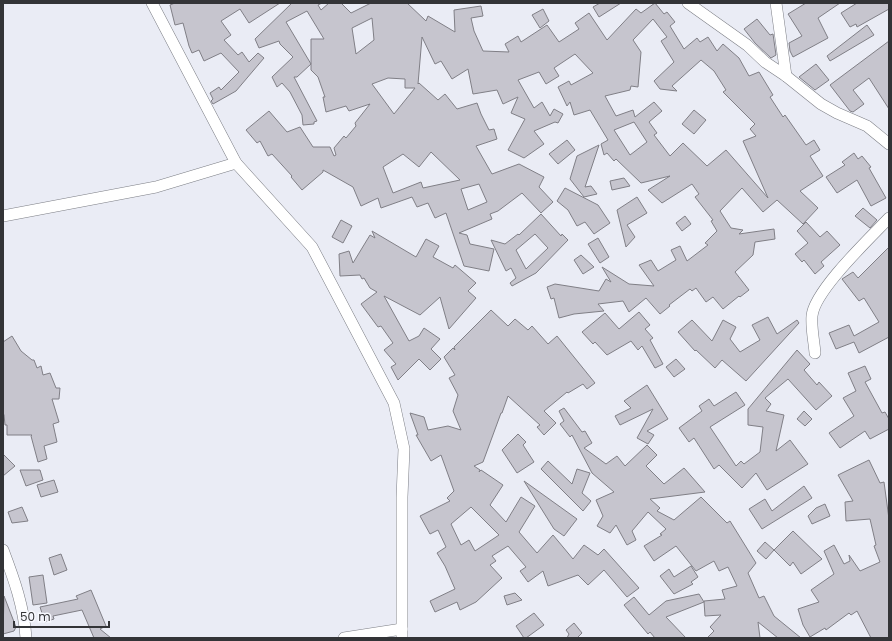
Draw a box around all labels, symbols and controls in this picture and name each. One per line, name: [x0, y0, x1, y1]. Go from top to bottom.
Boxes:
scale bar: [14, 603, 109, 629]
text: 50 m: [20, 608, 51, 625]

